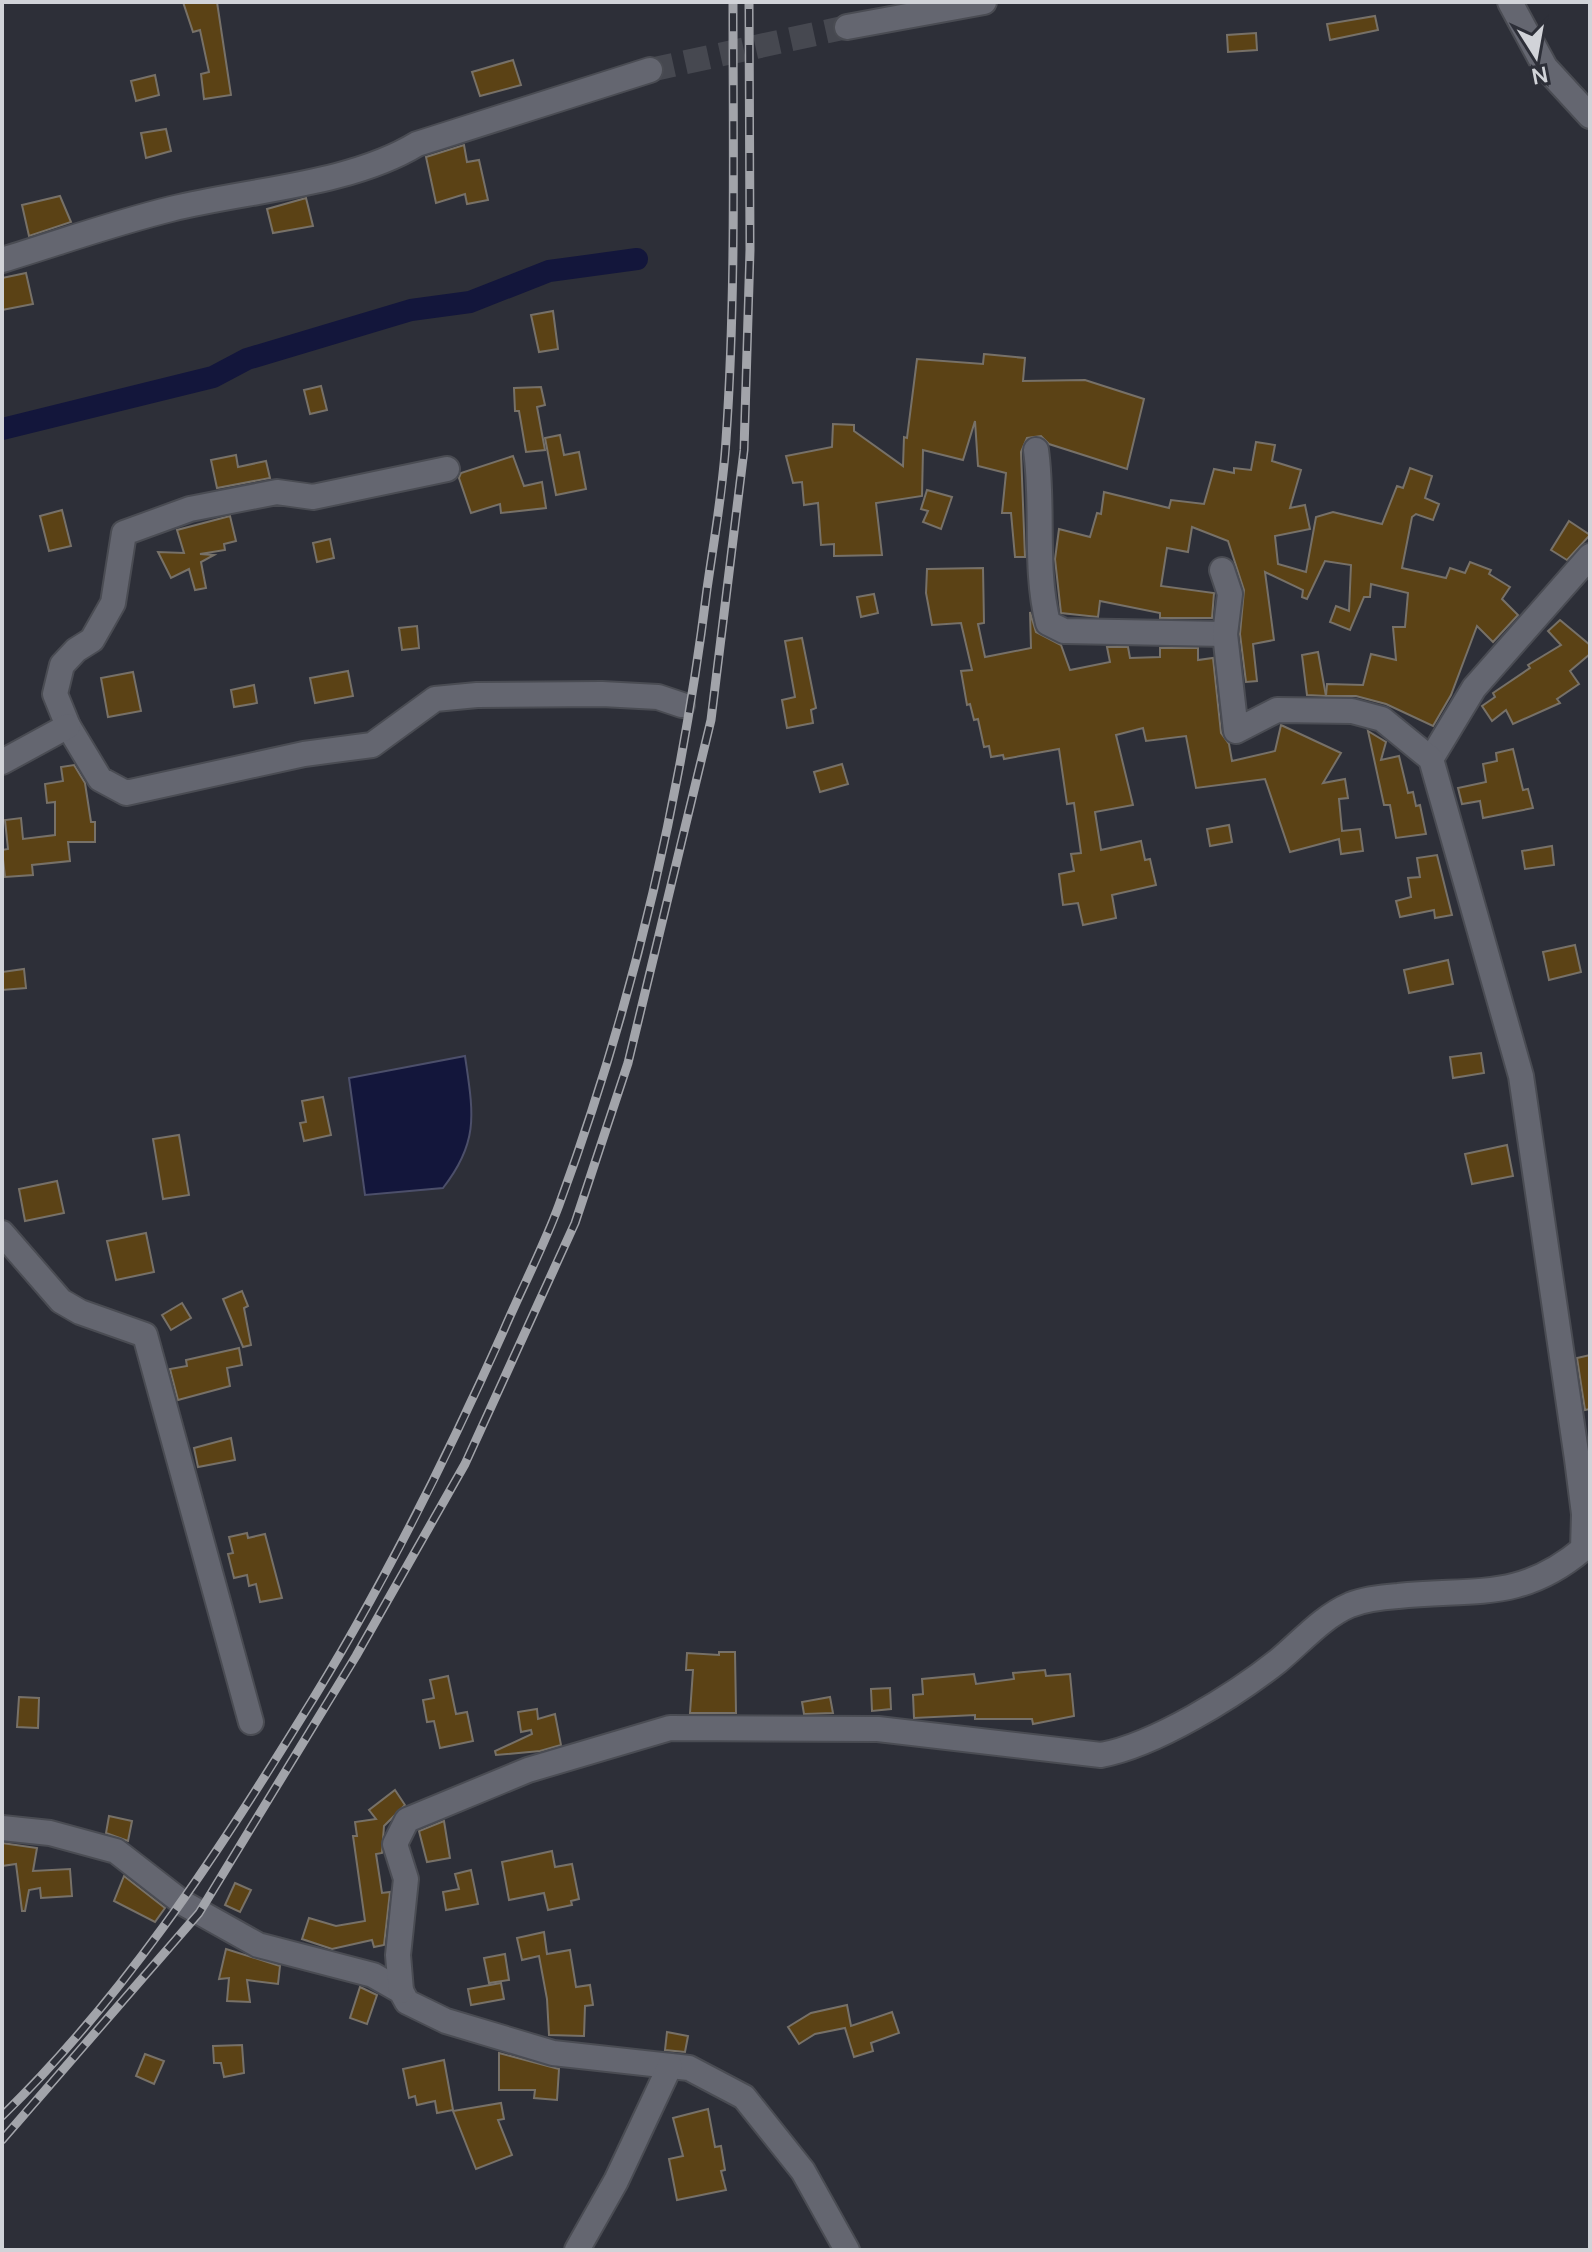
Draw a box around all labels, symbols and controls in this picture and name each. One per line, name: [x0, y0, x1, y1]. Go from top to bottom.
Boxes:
north arrow: [1496, 16, 1576, 96]
text: N: [1529, 59, 1550, 92]

